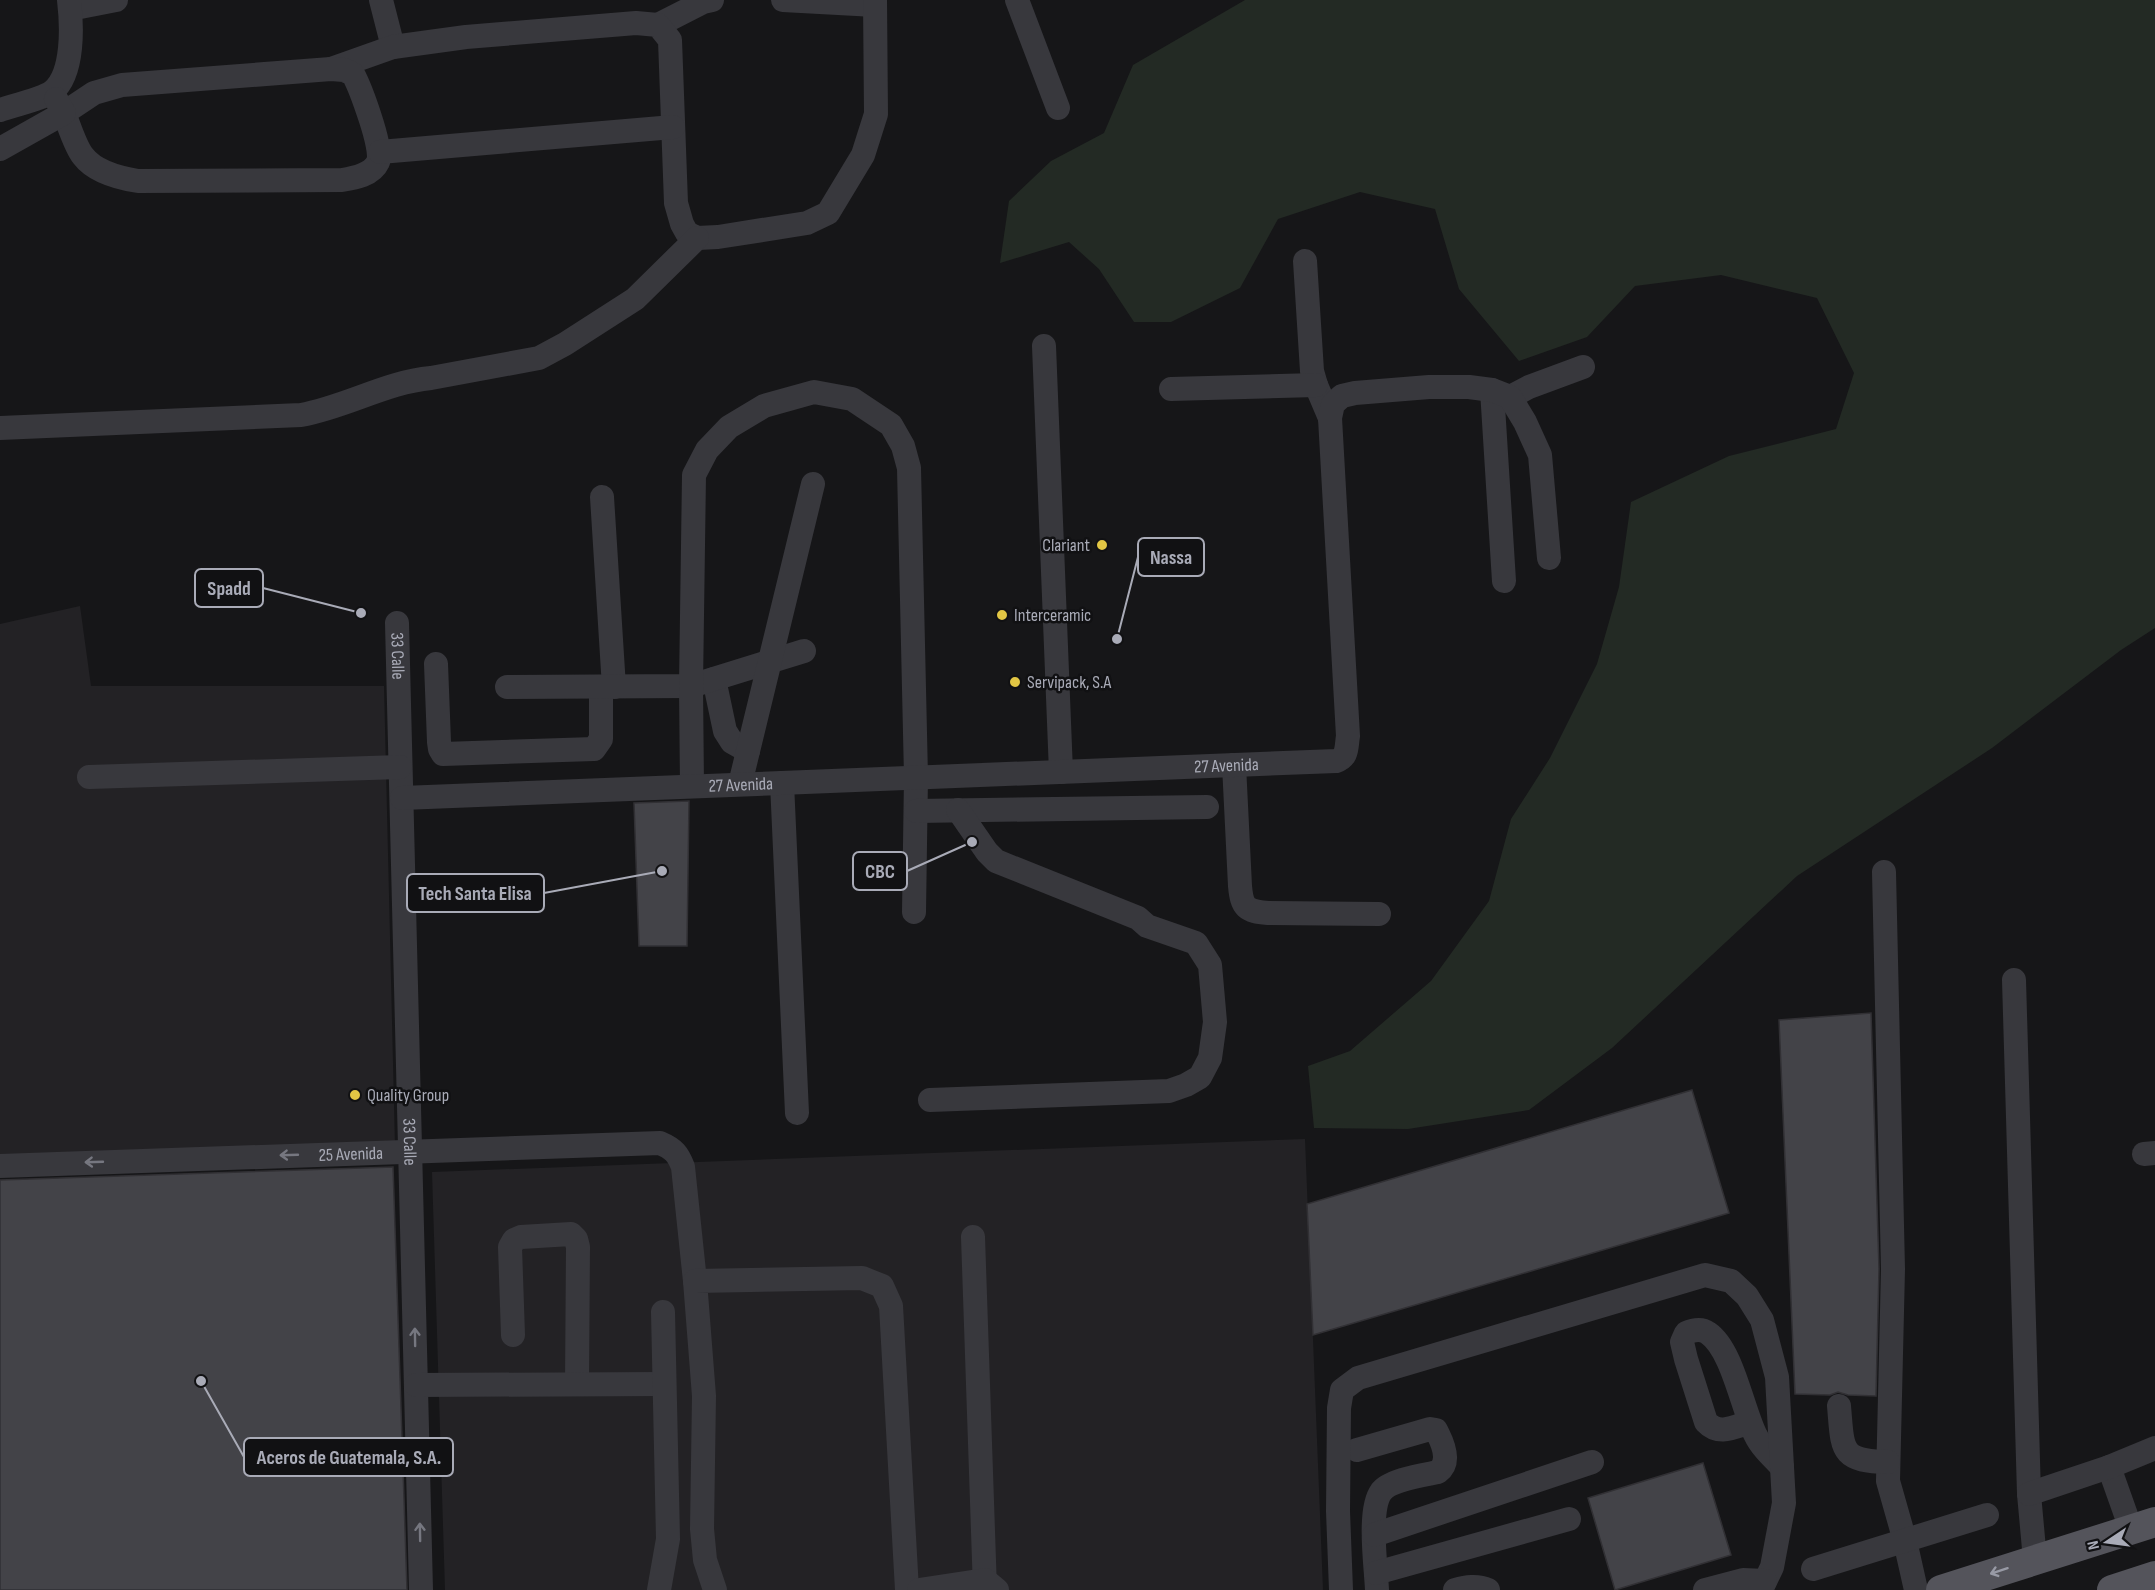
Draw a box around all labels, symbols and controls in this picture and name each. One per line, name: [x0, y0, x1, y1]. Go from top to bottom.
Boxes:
place label: Clariant: [1042, 535, 1091, 556]
marker: Clariant: [1095, 538, 1109, 552]
callout: Nassa: [1138, 538, 1204, 576]
text: Nassa: [1150, 546, 1192, 570]
callout: Spadd: [195, 569, 263, 607]
text: Spadd: [207, 577, 251, 601]
place label: Interceramic: [1014, 605, 1091, 626]
marker: Interceramic: [995, 608, 1009, 622]
street label: 33 Calle: [386, 632, 408, 680]
place label: Servipack, S.A: [1027, 672, 1112, 693]
marker: Servipack, S.A: [1008, 675, 1022, 689]
street label: 27 Avenida: [1194, 754, 1259, 778]
street label: 27 Avenida: [708, 773, 774, 797]
callout: CBC: [853, 852, 907, 890]
text: CBC: [865, 860, 895, 884]
callout: Tech Santa Elisa: [407, 874, 544, 912]
text: Tech Santa Elisa: [418, 882, 532, 906]
place label: Quality Group: [367, 1085, 449, 1106]
marker: Quality Group: [348, 1088, 362, 1102]
street label: 33 Calle: [398, 1118, 420, 1166]
street label: 25 Avenida: [318, 1143, 384, 1166]
one-way arrow: [279, 1149, 299, 1161]
one-way arrow: [84, 1156, 104, 1168]
one-way arrow: [409, 1327, 420, 1347]
callout: Aceros de Guatemala, S.A.: [244, 1438, 453, 1476]
text: Aceros de Guatemala, S.A.: [256, 1446, 441, 1470]
north arrow: [2077, 1512, 2137, 1572]
one-way arrow: [414, 1522, 425, 1542]
text: N: [2084, 1539, 2104, 1551]
one-way arrow: [1990, 1566, 2009, 1577]

